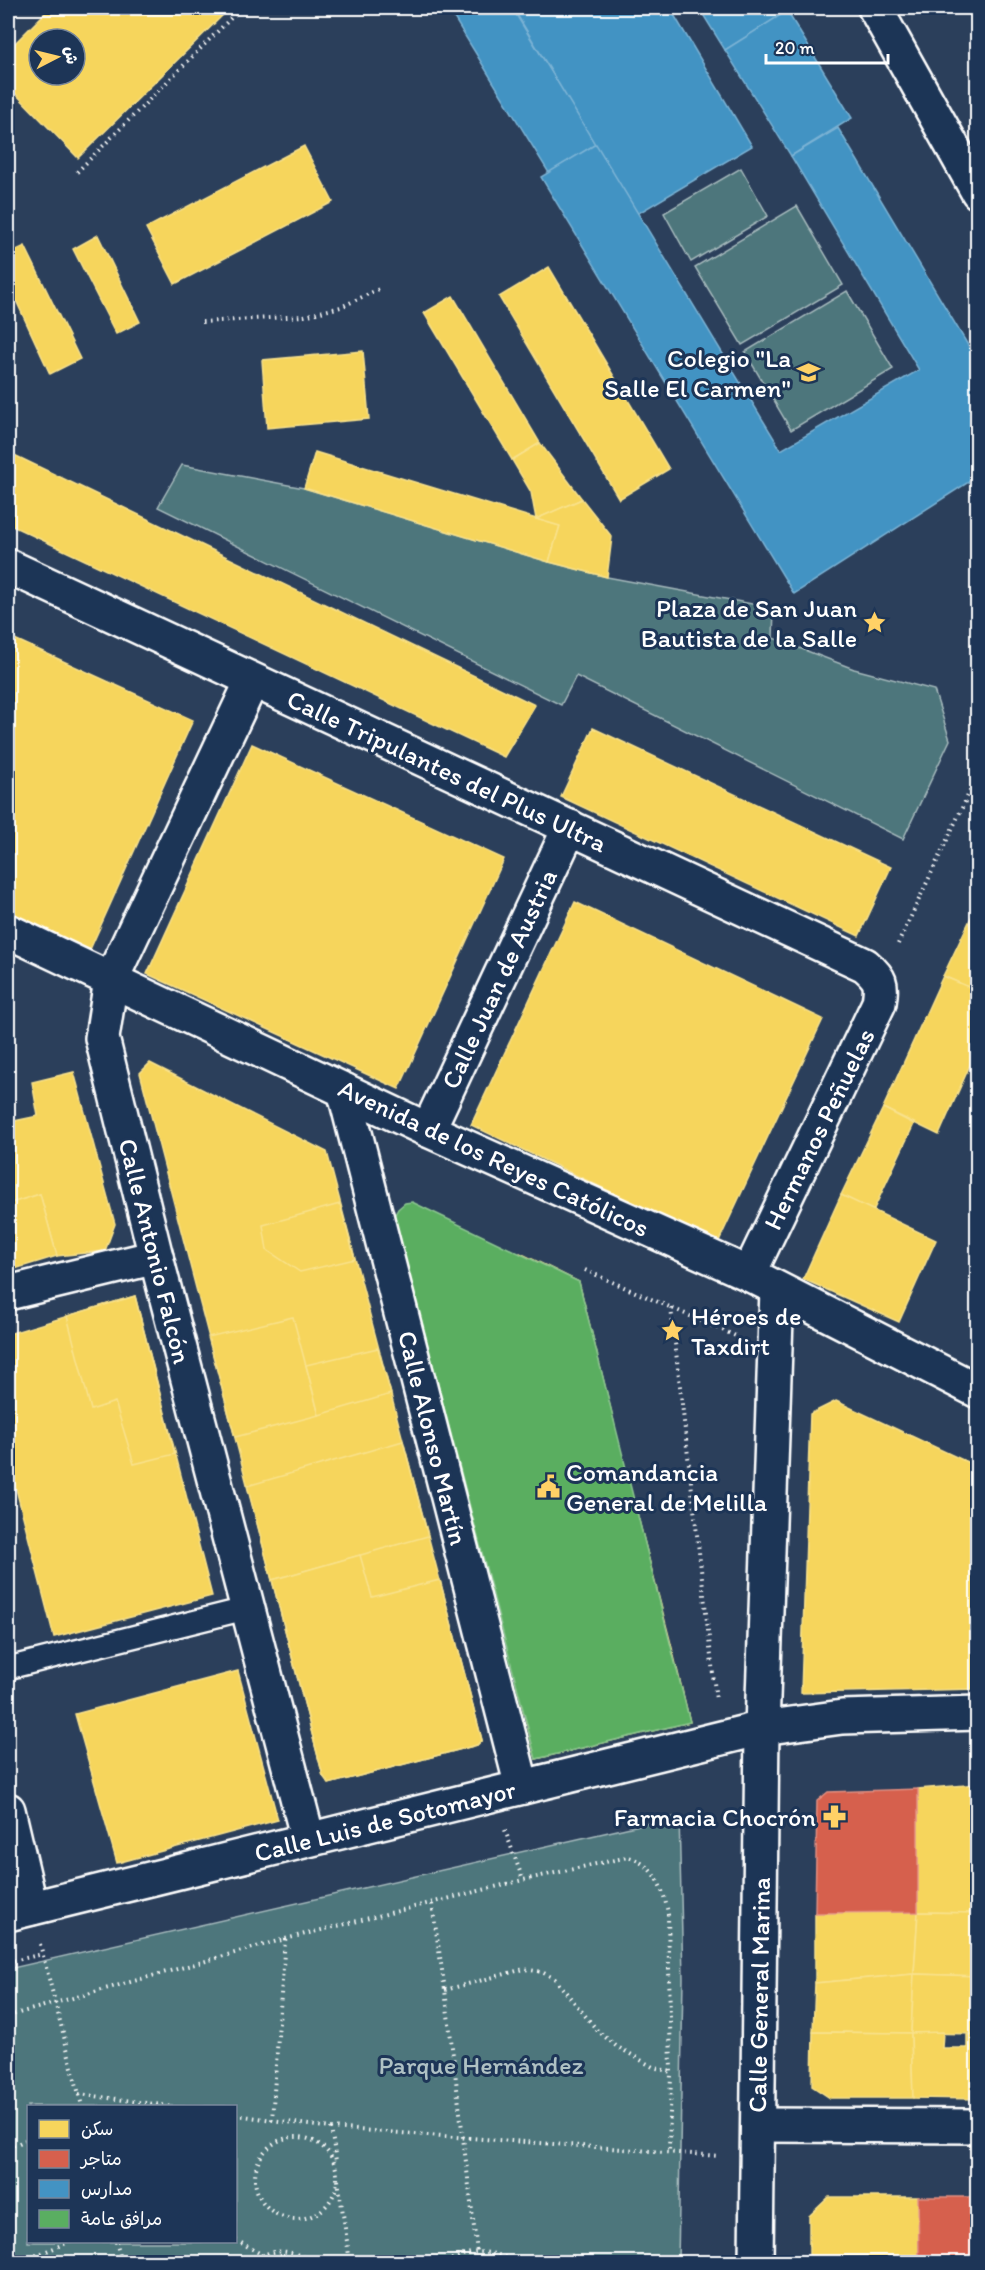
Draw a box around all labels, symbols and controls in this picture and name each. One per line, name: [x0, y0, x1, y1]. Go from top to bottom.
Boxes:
north arrow: [27, 27, 87, 87]
scale bar: [766, 27, 888, 65]
text: 20 m: [775, 37, 815, 59]
text: ش: [61, 45, 82, 65]
place label: Colegio "La Salle El Carmen": [604, 342, 791, 404]
school or university icon: Colegio "La Salle El Carmen": [796, 360, 822, 386]
place label: Plaza de San Juan Bautista de la Salle: [641, 592, 857, 654]
place icon: Plaza de San Juan Bautista de la Salle: [862, 610, 888, 636]
street label: Calle Tripulantes del Plus Ultra: [282, 683, 612, 860]
street label: Calle Juan de Austria: [434, 864, 564, 1094]
street label: Hermanos Peñuelas: [756, 1023, 882, 1235]
street label: Avenida de los Reyes Católicos: [334, 1072, 654, 1244]
street label: Calle Antonio Falcón: [112, 1135, 198, 1367]
place label: Héroes de Taxdirt: [691, 1300, 801, 1362]
place icon: Héroes de Taxdirt: [660, 1318, 686, 1344]
street label: Calle Alonso Martín: [391, 1328, 475, 1549]
place label: Comandancia General de Melilla: [566, 1456, 768, 1518]
public building icon: Comandancia General de Melilla: [535, 1474, 561, 1500]
street label: Calle Luis de Sotomayor: [251, 1773, 519, 1869]
place label: Farmacia Chocrón: [614, 1801, 816, 1833]
pharmacy icon: Farmacia Chocrón: [821, 1804, 847, 1830]
street label: Calle General Marina: [741, 1877, 777, 2113]
park label: Parque Hernández: [378, 2049, 584, 2081]
legend: [27, 2105, 237, 2243]
text: سكن: [81, 2118, 113, 2140]
text: متاجر: [79, 2148, 122, 2170]
text: مدارس: [81, 2178, 132, 2200]
text: مرافق عامة: [81, 2208, 162, 2230]

